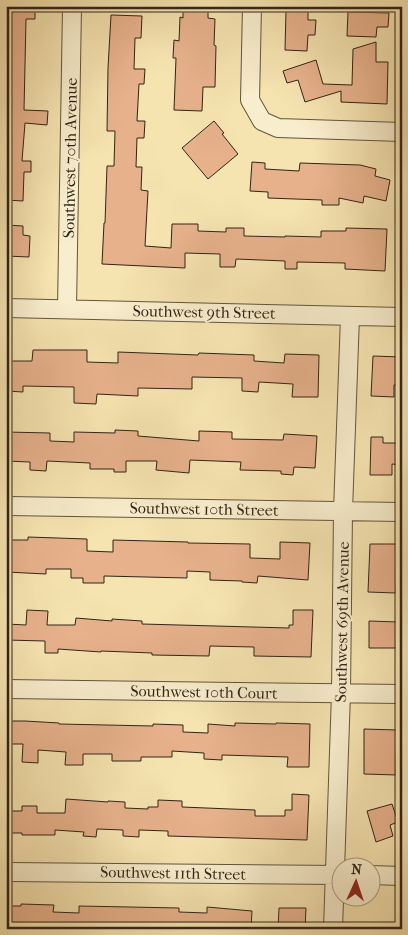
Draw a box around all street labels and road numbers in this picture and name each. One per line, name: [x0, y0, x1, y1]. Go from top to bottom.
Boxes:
street label: Southwest 70th Avenue: [59, 78, 81, 238]
street label: Southwest 9th Street: [132, 301, 276, 323]
street label: Southwest 10th Street: [129, 498, 279, 520]
street label: Southwest 69th Avenue: [331, 541, 353, 703]
street label: Southwest 10th Court: [130, 681, 278, 703]
street label: Southwest 11th Street: [100, 862, 246, 884]

